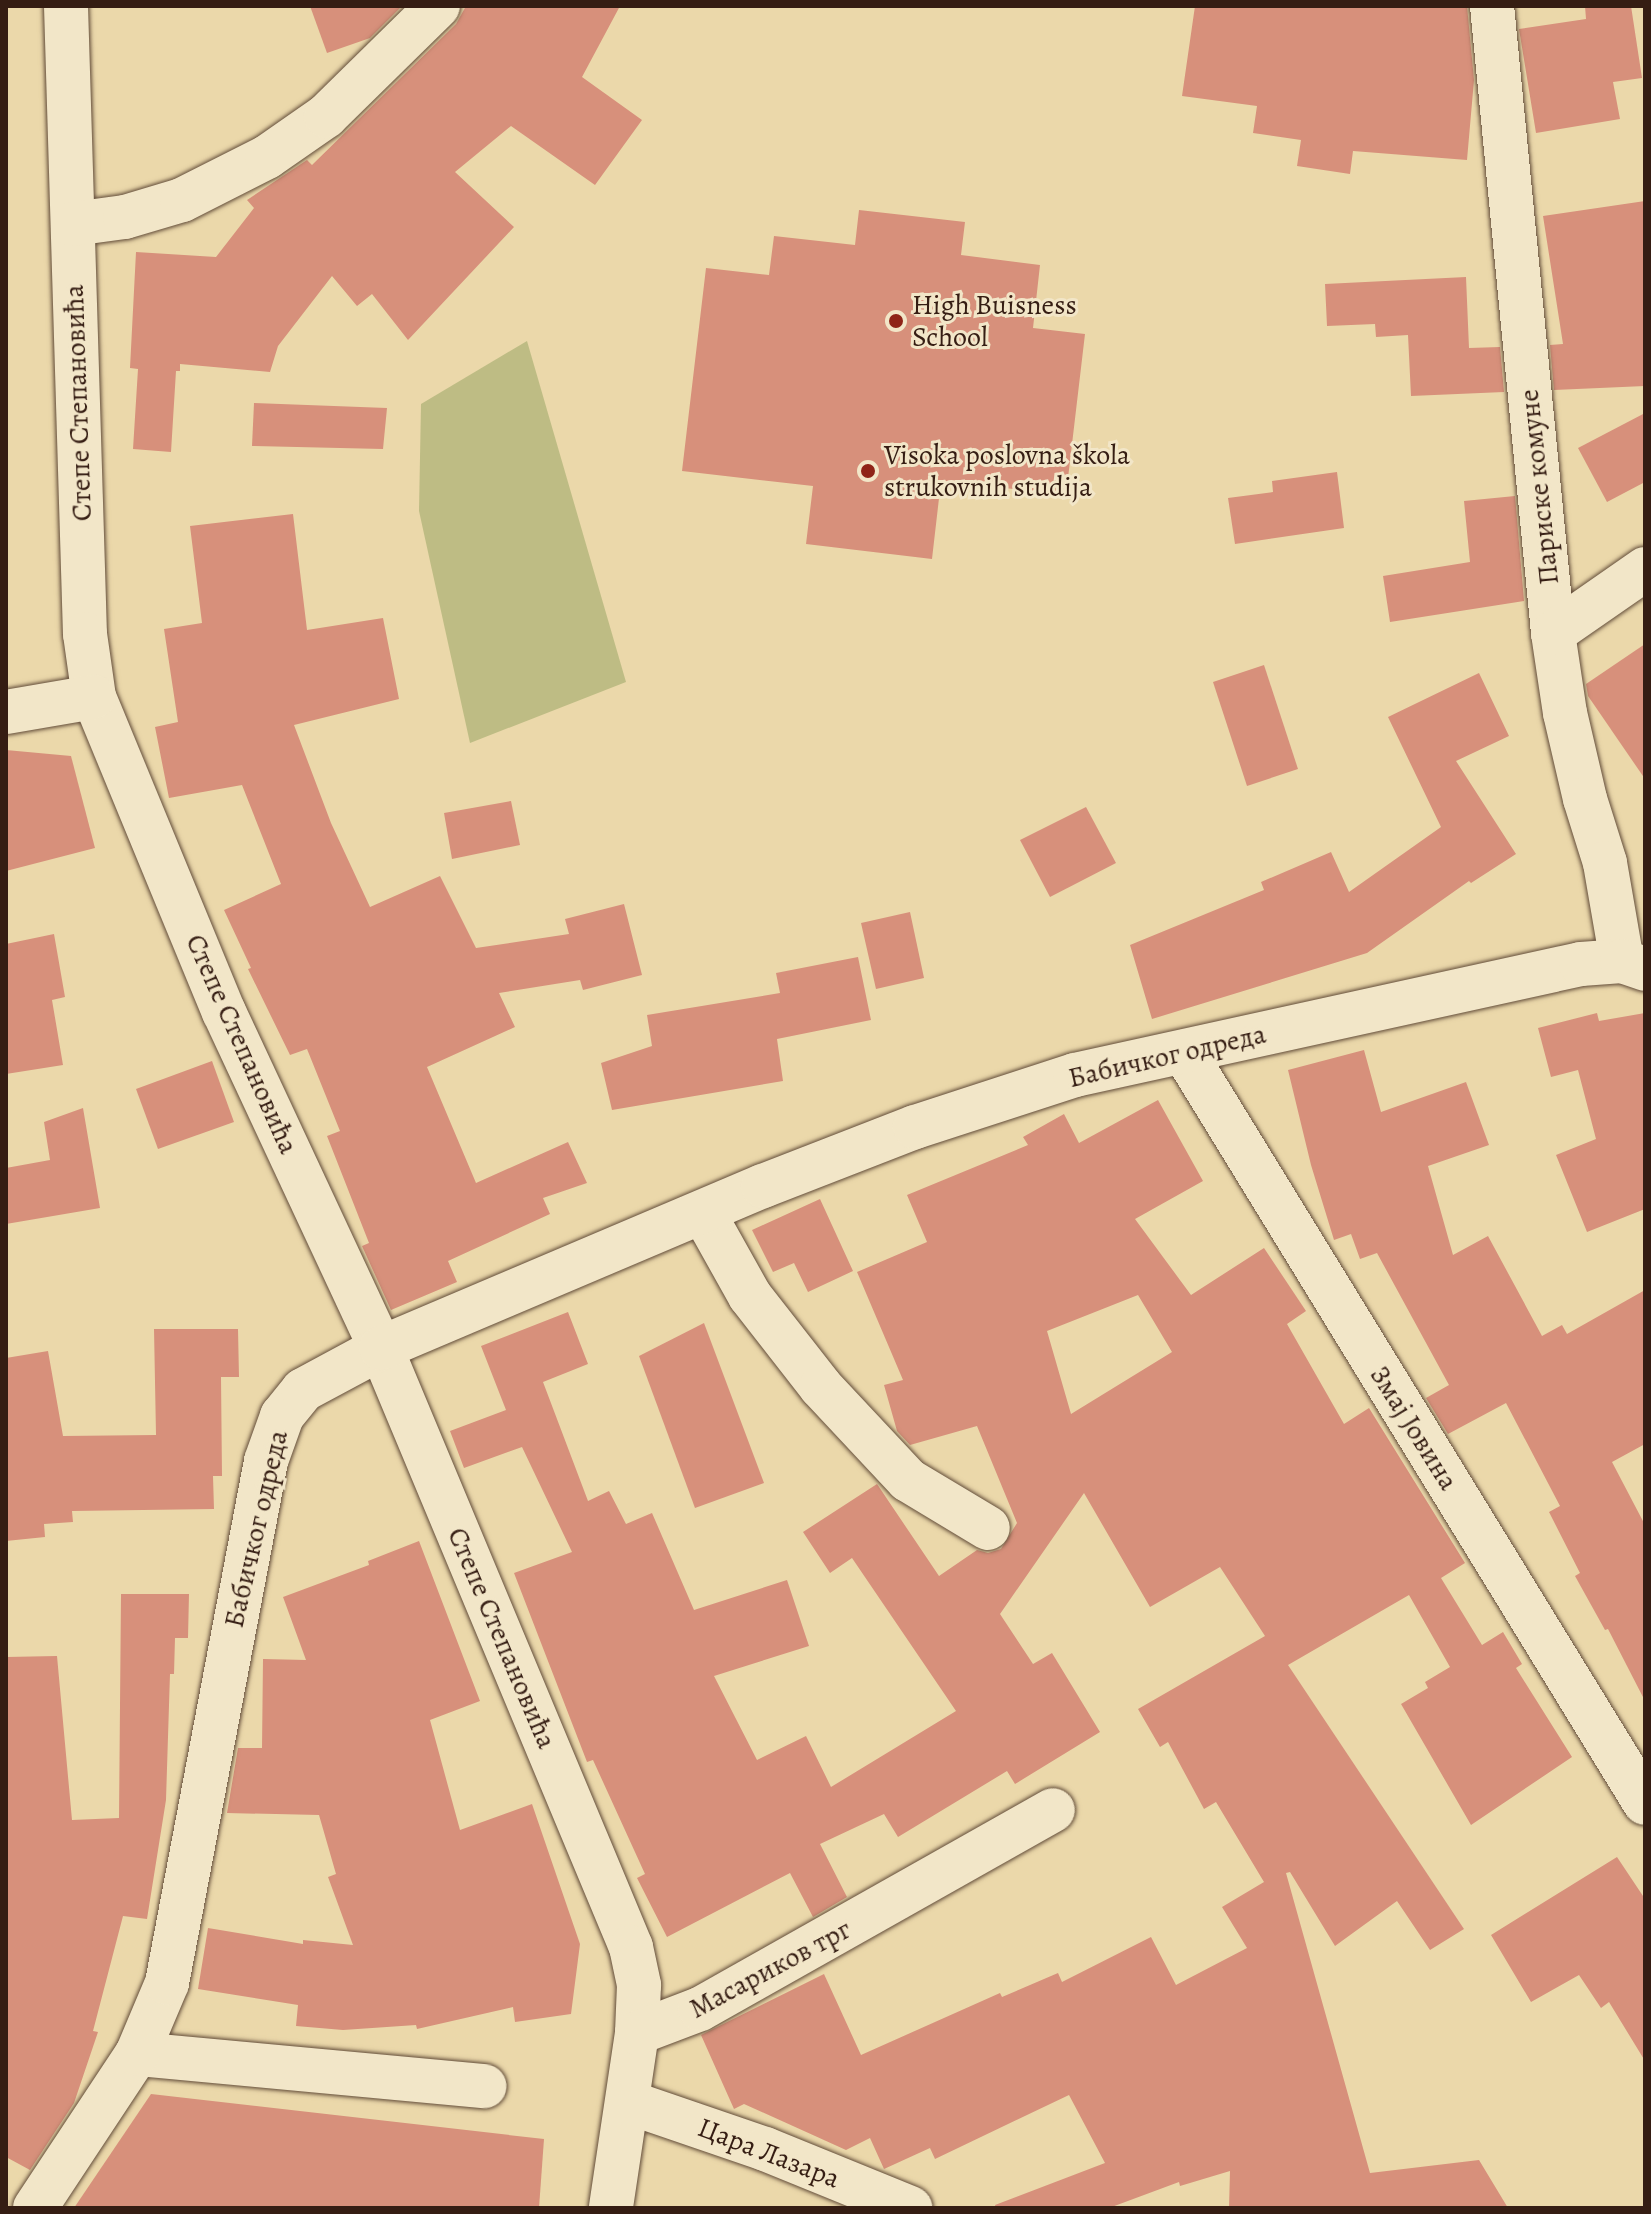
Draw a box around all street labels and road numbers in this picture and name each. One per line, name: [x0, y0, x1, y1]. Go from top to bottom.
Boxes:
street label: Степе Степановића: [57, 284, 99, 522]
street label: Париске комуне: [1512, 388, 1566, 586]
street label: Степе Степановића: [179, 929, 305, 1159]
street label: Бабичког одреда: [1065, 1017, 1269, 1095]
street label: Змај Јовина: [1363, 1360, 1465, 1496]
street label: Бабичког одреда: [217, 1427, 295, 1631]
street label: Степе Степановића: [440, 1523, 564, 1753]
street label: Масариков трг: [684, 1912, 856, 2026]
street label: Цара Лазара: [693, 2111, 845, 2195]

